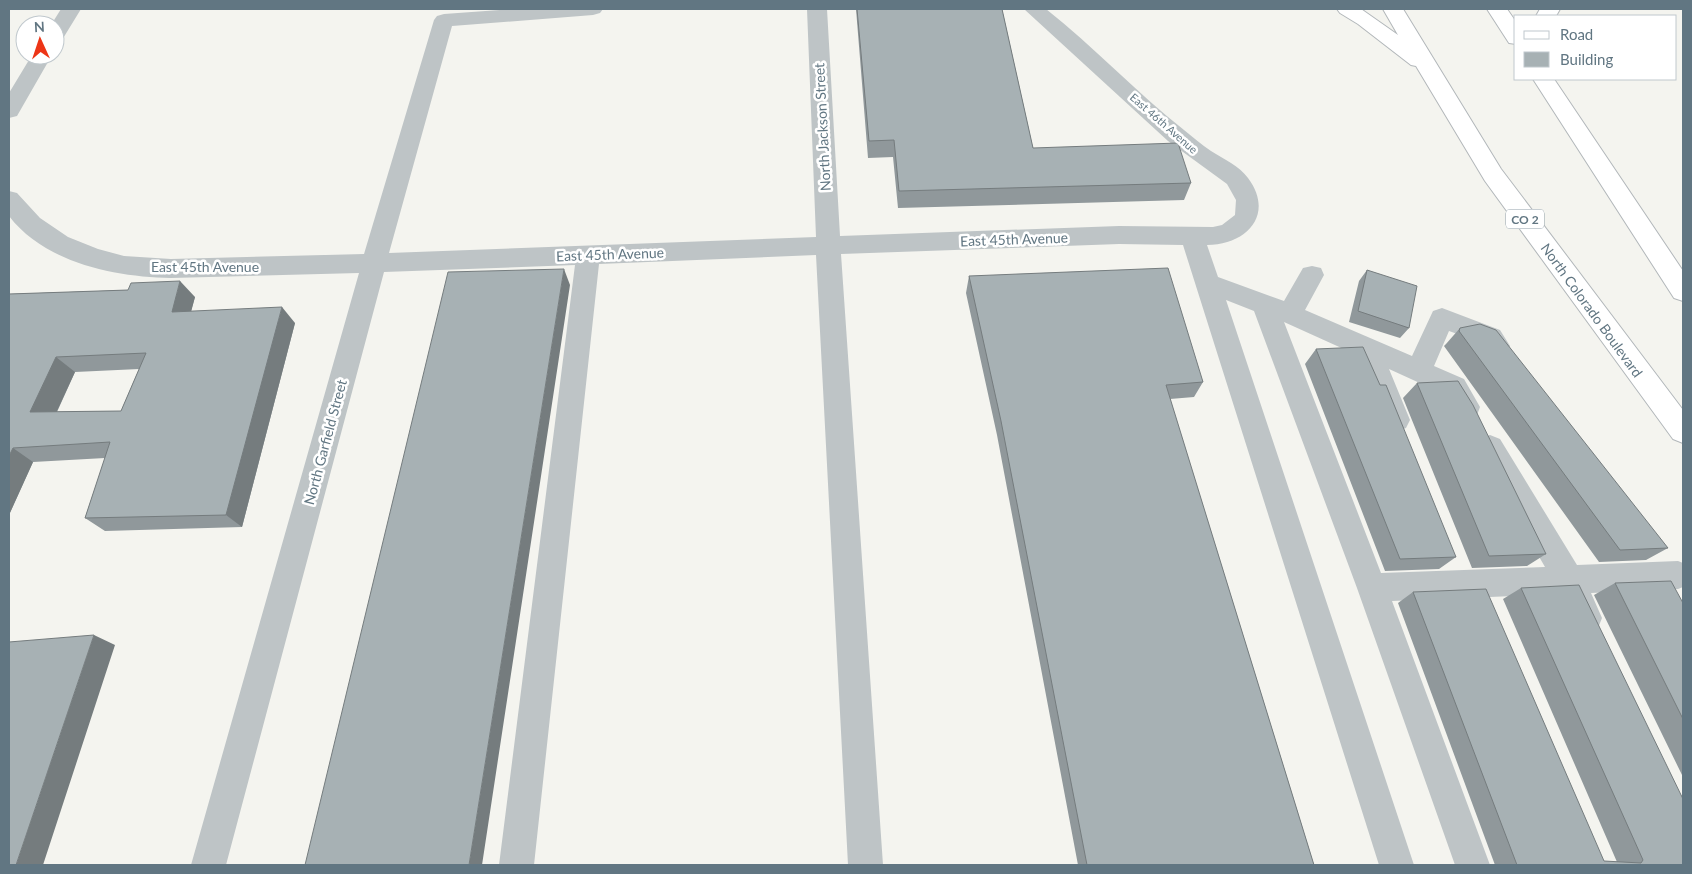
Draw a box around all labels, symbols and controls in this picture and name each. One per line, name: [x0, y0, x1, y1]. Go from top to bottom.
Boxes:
north arrow: [15, 15, 65, 65]
legend: [1514, 15, 1677, 80]
text: N: [33, 18, 45, 35]
text: Road: [1560, 25, 1593, 43]
text: Building: [1560, 50, 1613, 68]
street label: North Jackson Street: [810, 63, 834, 191]
street label: East 46th Avenue: [1128, 90, 1200, 156]
road number: CO 2: [1506, 210, 1544, 228]
street label: East 45th Avenue: [960, 229, 1068, 249]
street label: North Colorado Boulevard: [1538, 240, 1646, 380]
street label: East 45th Avenue: [556, 244, 664, 264]
street label: East 45th Avenue: [151, 258, 259, 275]
street label: North Garfield Street: [300, 377, 350, 507]

